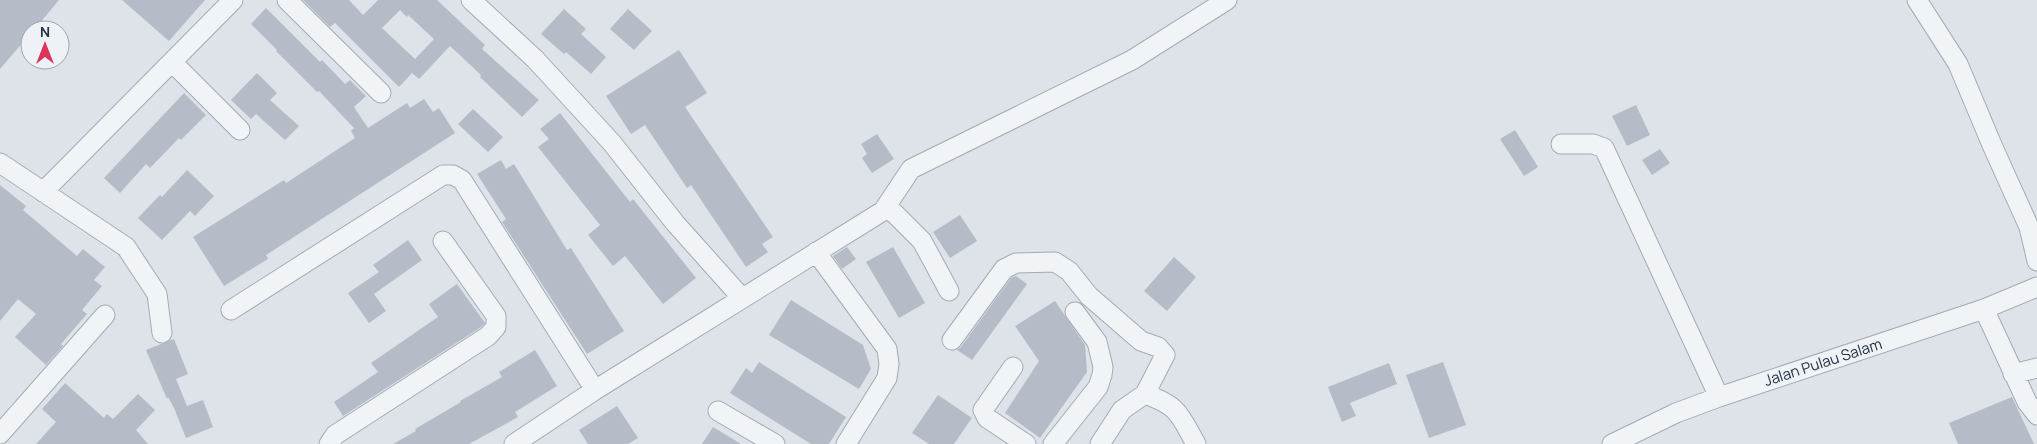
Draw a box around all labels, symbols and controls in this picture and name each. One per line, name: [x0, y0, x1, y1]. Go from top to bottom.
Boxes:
north arrow: [20, 20, 70, 70]
text: N: [40, 22, 50, 41]
street label: Jalan Pulau Salam: [1761, 333, 1885, 391]

